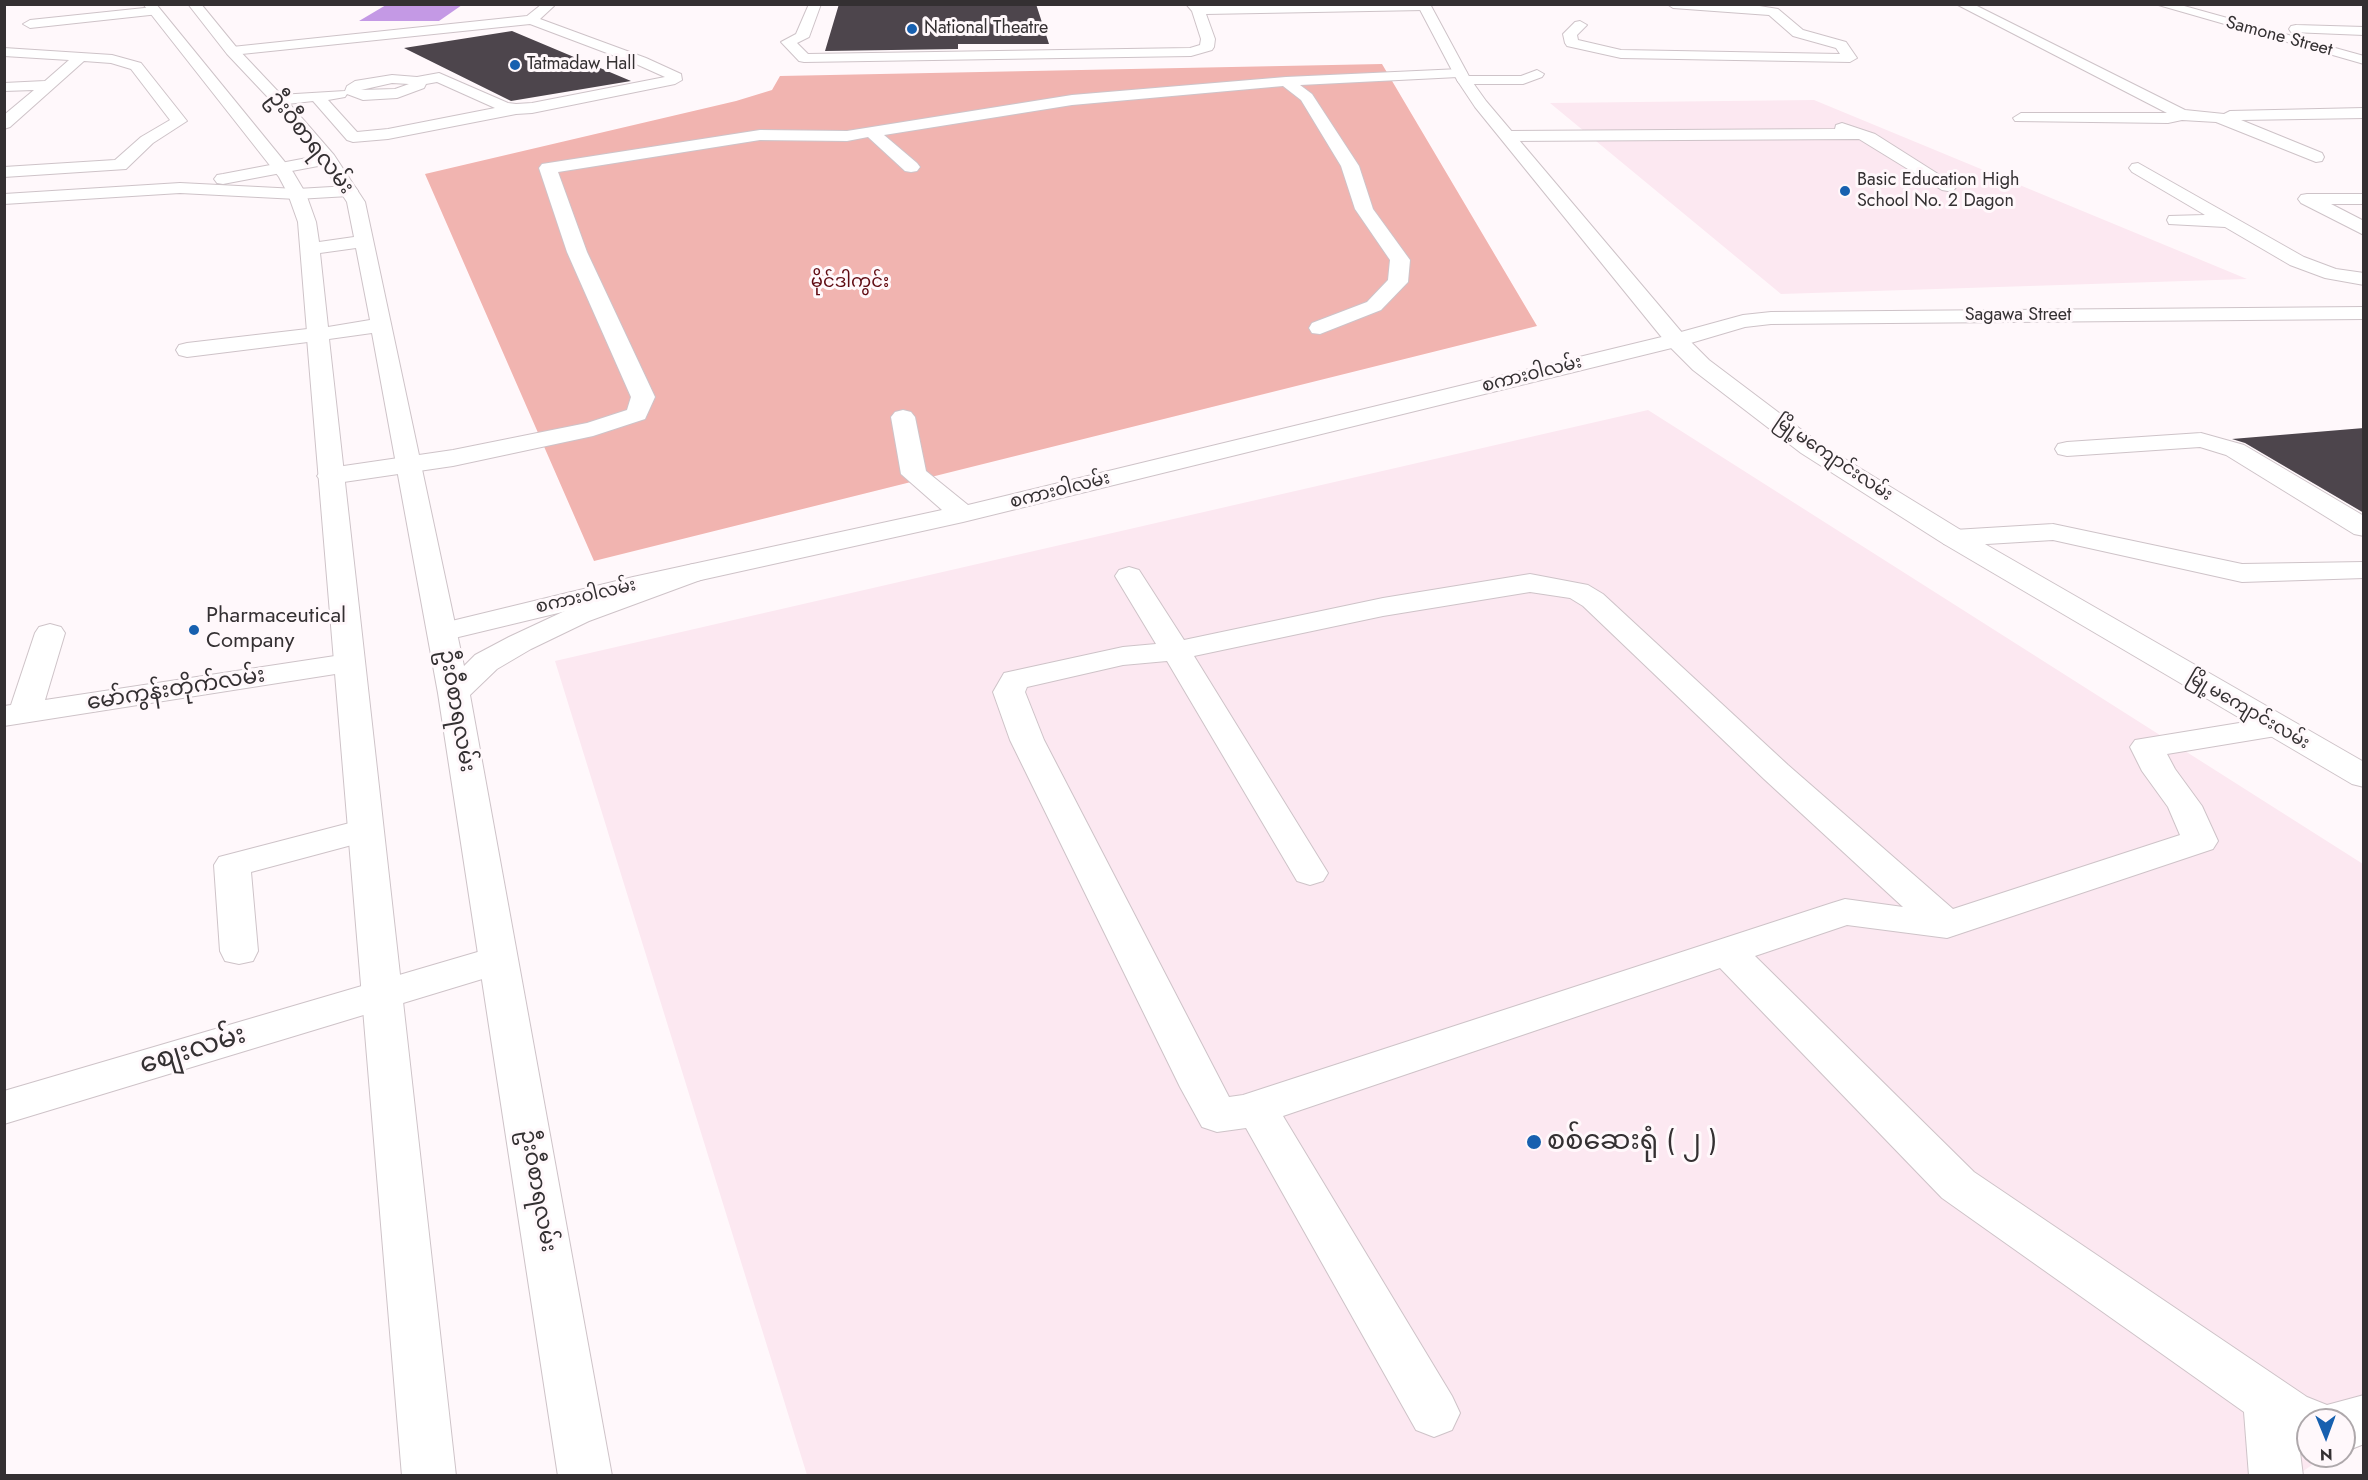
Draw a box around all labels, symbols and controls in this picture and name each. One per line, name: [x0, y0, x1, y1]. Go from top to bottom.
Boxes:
street label: Samone Street: [2223, 12, 2335, 62]
place label: National Theatre: [924, 18, 1048, 40]
marker: National Theatre: [905, 22, 919, 36]
place label: Tatmadaw Hall: [527, 54, 636, 76]
marker: Tatmadaw Hall: [508, 58, 522, 72]
street label: ဦးဝီစာရလမ်း: [261, 86, 359, 200]
place label: Basic Education High School No. 2 Dagon: [1857, 170, 2019, 213]
marker: Basic Education High School No. 2 Dagon: [1838, 184, 1852, 198]
park label: မိုင်ဒါကွင်း: [811, 272, 889, 294]
street label: Sagawa Street: [1965, 305, 2071, 327]
street label: စကားဝါလမ်း: [1480, 352, 1584, 398]
street label: မြို့မကျောင်းလမ်း: [1770, 412, 1896, 506]
street label: စကားဝါလမ်း: [1008, 468, 1112, 514]
street label: စကားဝါလမ်း: [534, 575, 638, 619]
place label: Pharmaceutical Company: [206, 604, 346, 656]
marker: Pharmaceutical Company: [187, 623, 201, 637]
street label: ဦးဝီစာရလမ်း: [432, 648, 480, 774]
street label: မော်ကွန်းတိုက်လမ်း: [85, 663, 267, 717]
street label: မြို့မကျောင်းလမ်း: [2183, 667, 2313, 755]
street label: စျေးလမ်း: [136, 1020, 250, 1082]
place label: စစ်ဆေးရုံ ( ၂ ): [1547, 1126, 1717, 1158]
street label: ဦးဝီစာရလမ်း: [513, 1128, 561, 1254]
marker: စစ်ဆေးရုံ ( ၂ ): [1525, 1133, 1543, 1151]
north arrow: [2296, 1408, 2356, 1468]
text: N: [2320, 1443, 2333, 1466]

